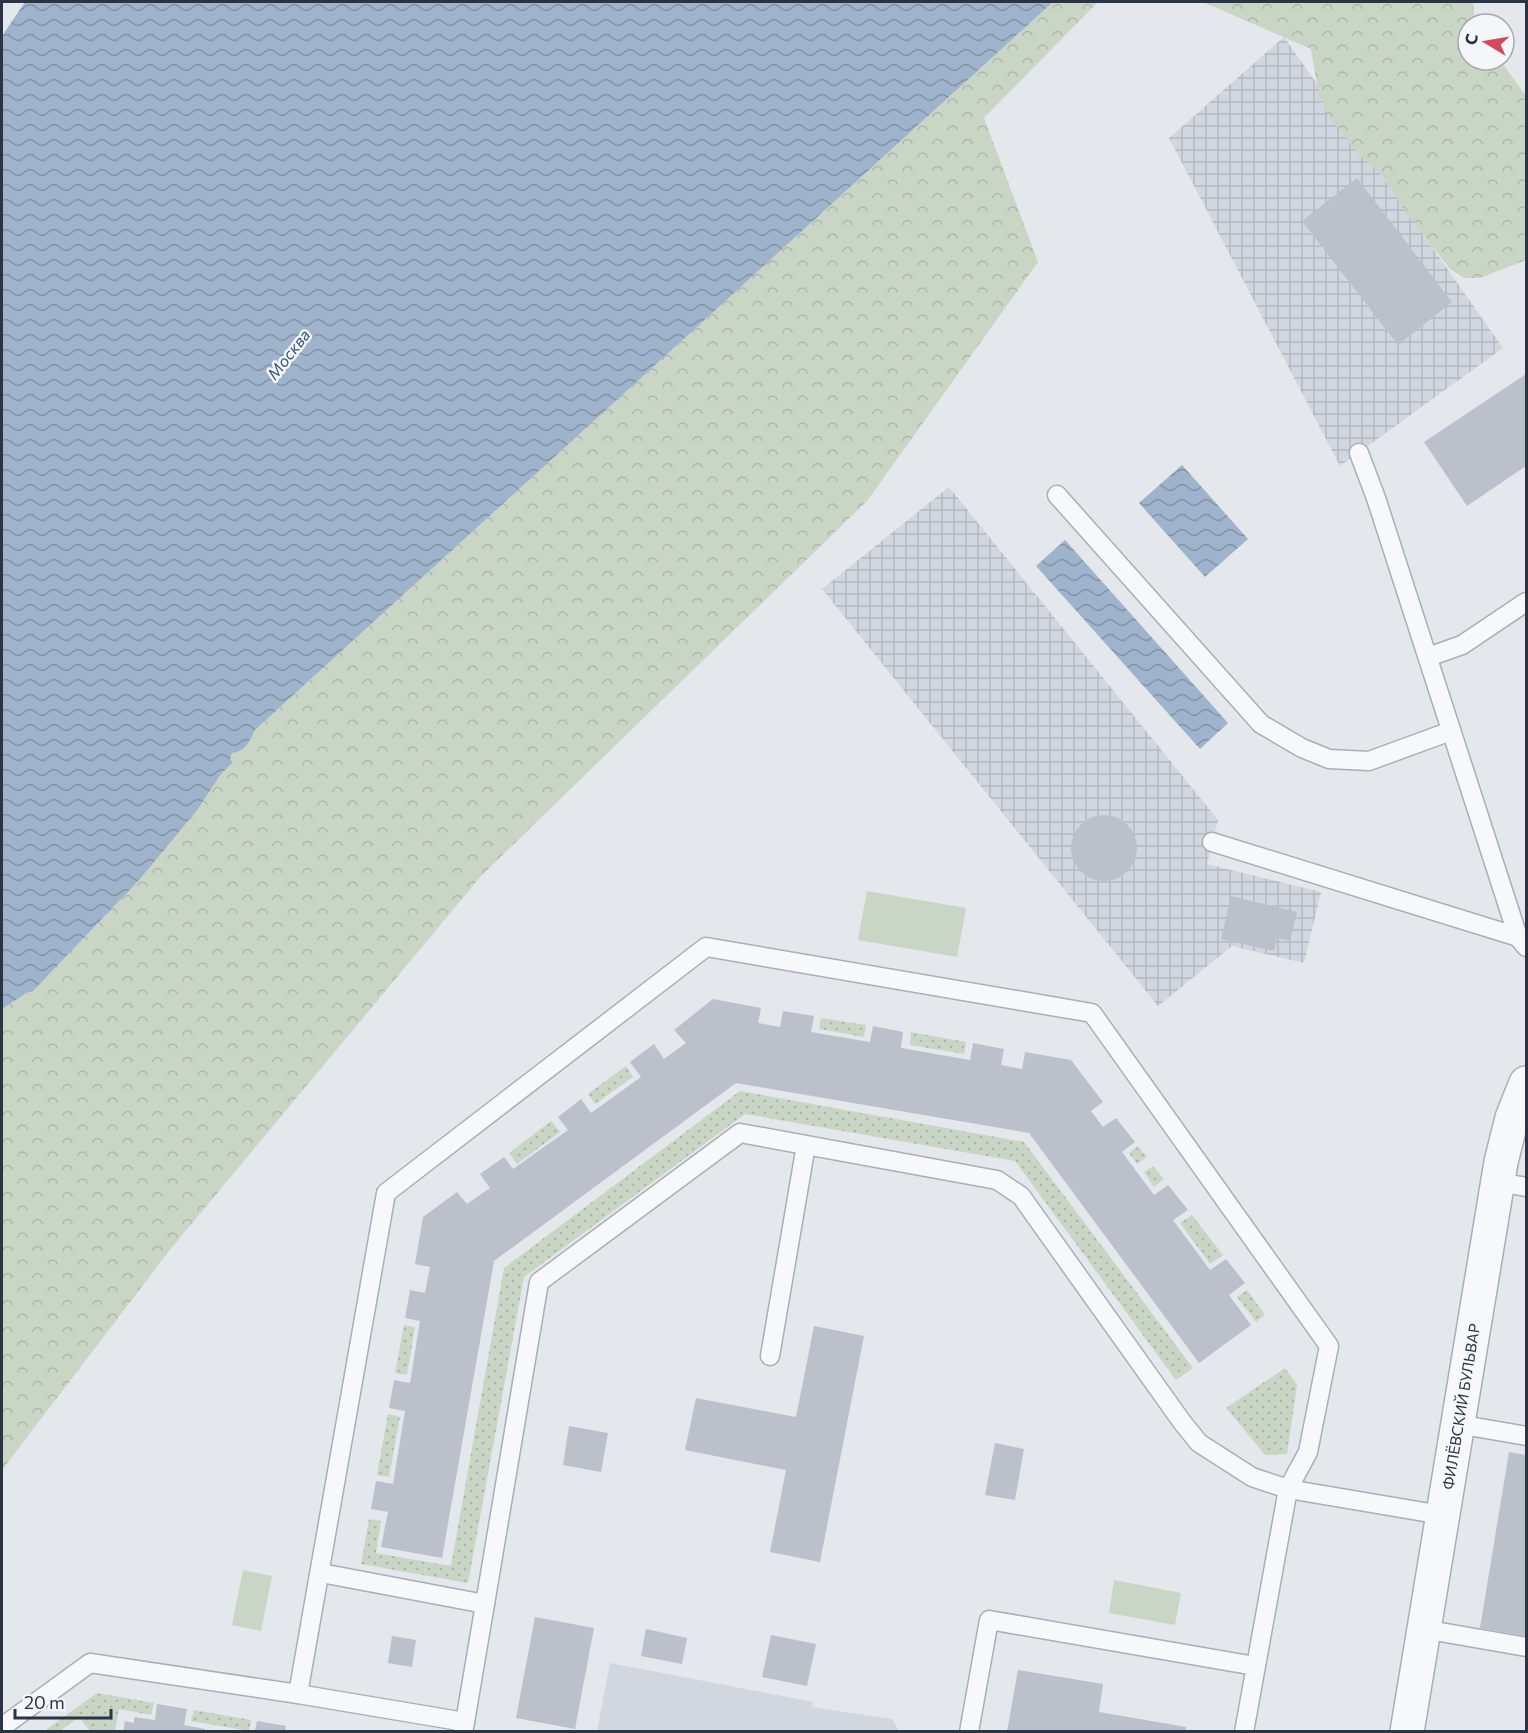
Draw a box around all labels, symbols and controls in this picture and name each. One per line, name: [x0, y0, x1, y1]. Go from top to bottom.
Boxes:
north arrow: [1456, 12, 1516, 72]
text: С: [1460, 32, 1481, 46]
water label: Москва: [263, 325, 313, 383]
street label: ФИЛЁВСКИЙ БУЛЬВАР: [1438, 1322, 1483, 1491]
scale bar: [15, 1682, 111, 1720]
text: 20 m: [24, 1691, 65, 1713]

